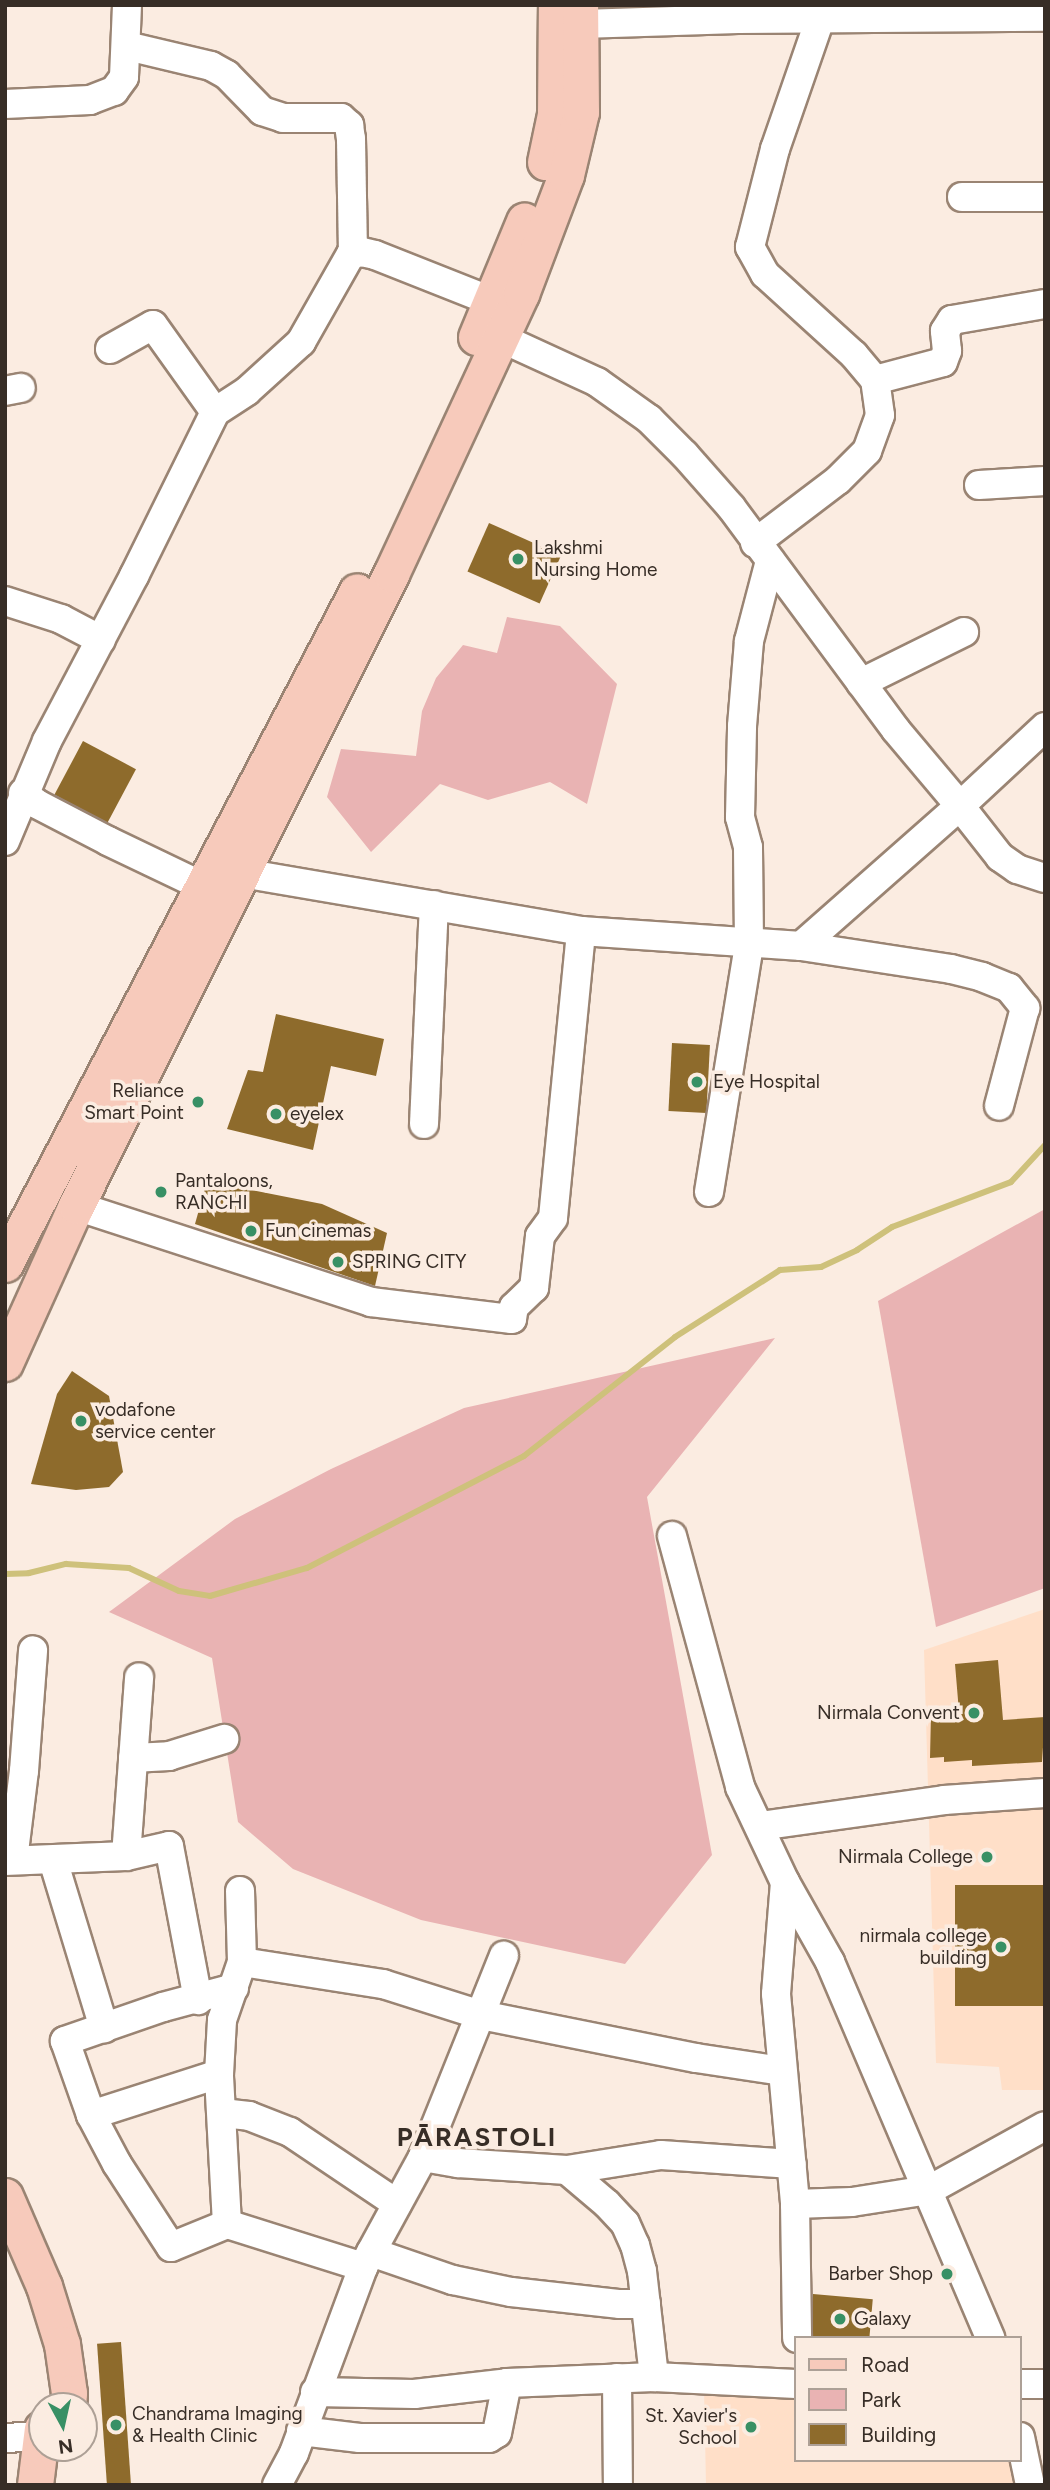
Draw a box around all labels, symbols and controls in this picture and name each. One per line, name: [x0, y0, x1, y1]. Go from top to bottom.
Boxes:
place label: Lakshmi Nursing Home: [534, 537, 657, 581]
marker: Lakshmi Nursing Home: [508, 549, 528, 569]
place label: Eye Hospital: [713, 1071, 820, 1093]
marker: Eye Hospital: [687, 1072, 707, 1092]
place label: Reliance Smart Point: [84, 1080, 184, 1124]
marker: Reliance Smart Point: [190, 1094, 206, 1110]
place label: eyelex: [290, 1103, 344, 1125]
marker: eyelex: [268, 1106, 284, 1122]
place label: Pantaloons, RANCHI: [175, 1170, 273, 1214]
marker: Pantaloons, RANCHI: [153, 1184, 169, 1200]
place label: Fun cinemas: [265, 1220, 371, 1242]
marker: Fun cinemas: [243, 1223, 259, 1239]
place label: SPRING CITY: [352, 1251, 466, 1273]
marker: SPRING CITY: [330, 1254, 346, 1270]
place label: vodafone service center: [95, 1399, 215, 1443]
marker: vodafone service center: [73, 1413, 89, 1429]
place label: Nirmala Convent: [817, 1702, 960, 1724]
marker: Nirmala Convent: [966, 1705, 982, 1721]
place label: Nirmala College: [838, 1846, 973, 1868]
marker: Nirmala College: [979, 1849, 995, 1865]
place label: nirmala college building: [860, 1925, 987, 1969]
marker: nirmala college building: [993, 1939, 1009, 1955]
district label: PĀRASTOLI: [398, 2122, 556, 2154]
place label: Barber Shop: [828, 2263, 933, 2285]
marker: Barber Shop: [939, 2266, 955, 2282]
place label: Galaxy: [854, 2308, 911, 2330]
marker: Galaxy: [832, 2311, 848, 2327]
legend: [794, 2336, 1022, 2462]
text: Road: [861, 2352, 909, 2377]
text: Park: [861, 2387, 901, 2412]
north arrow: [28, 2392, 98, 2462]
place label: Chandrama Imaging & Health Clinic: [132, 2403, 303, 2447]
place label: St. Xavier's School: [645, 2405, 737, 2449]
marker: Chandrama Imaging & Health Clinic: [106, 2415, 126, 2435]
marker: St. Xavier's School: [743, 2419, 759, 2435]
text: Building: [861, 2422, 936, 2447]
text: N: [57, 2434, 75, 2459]

